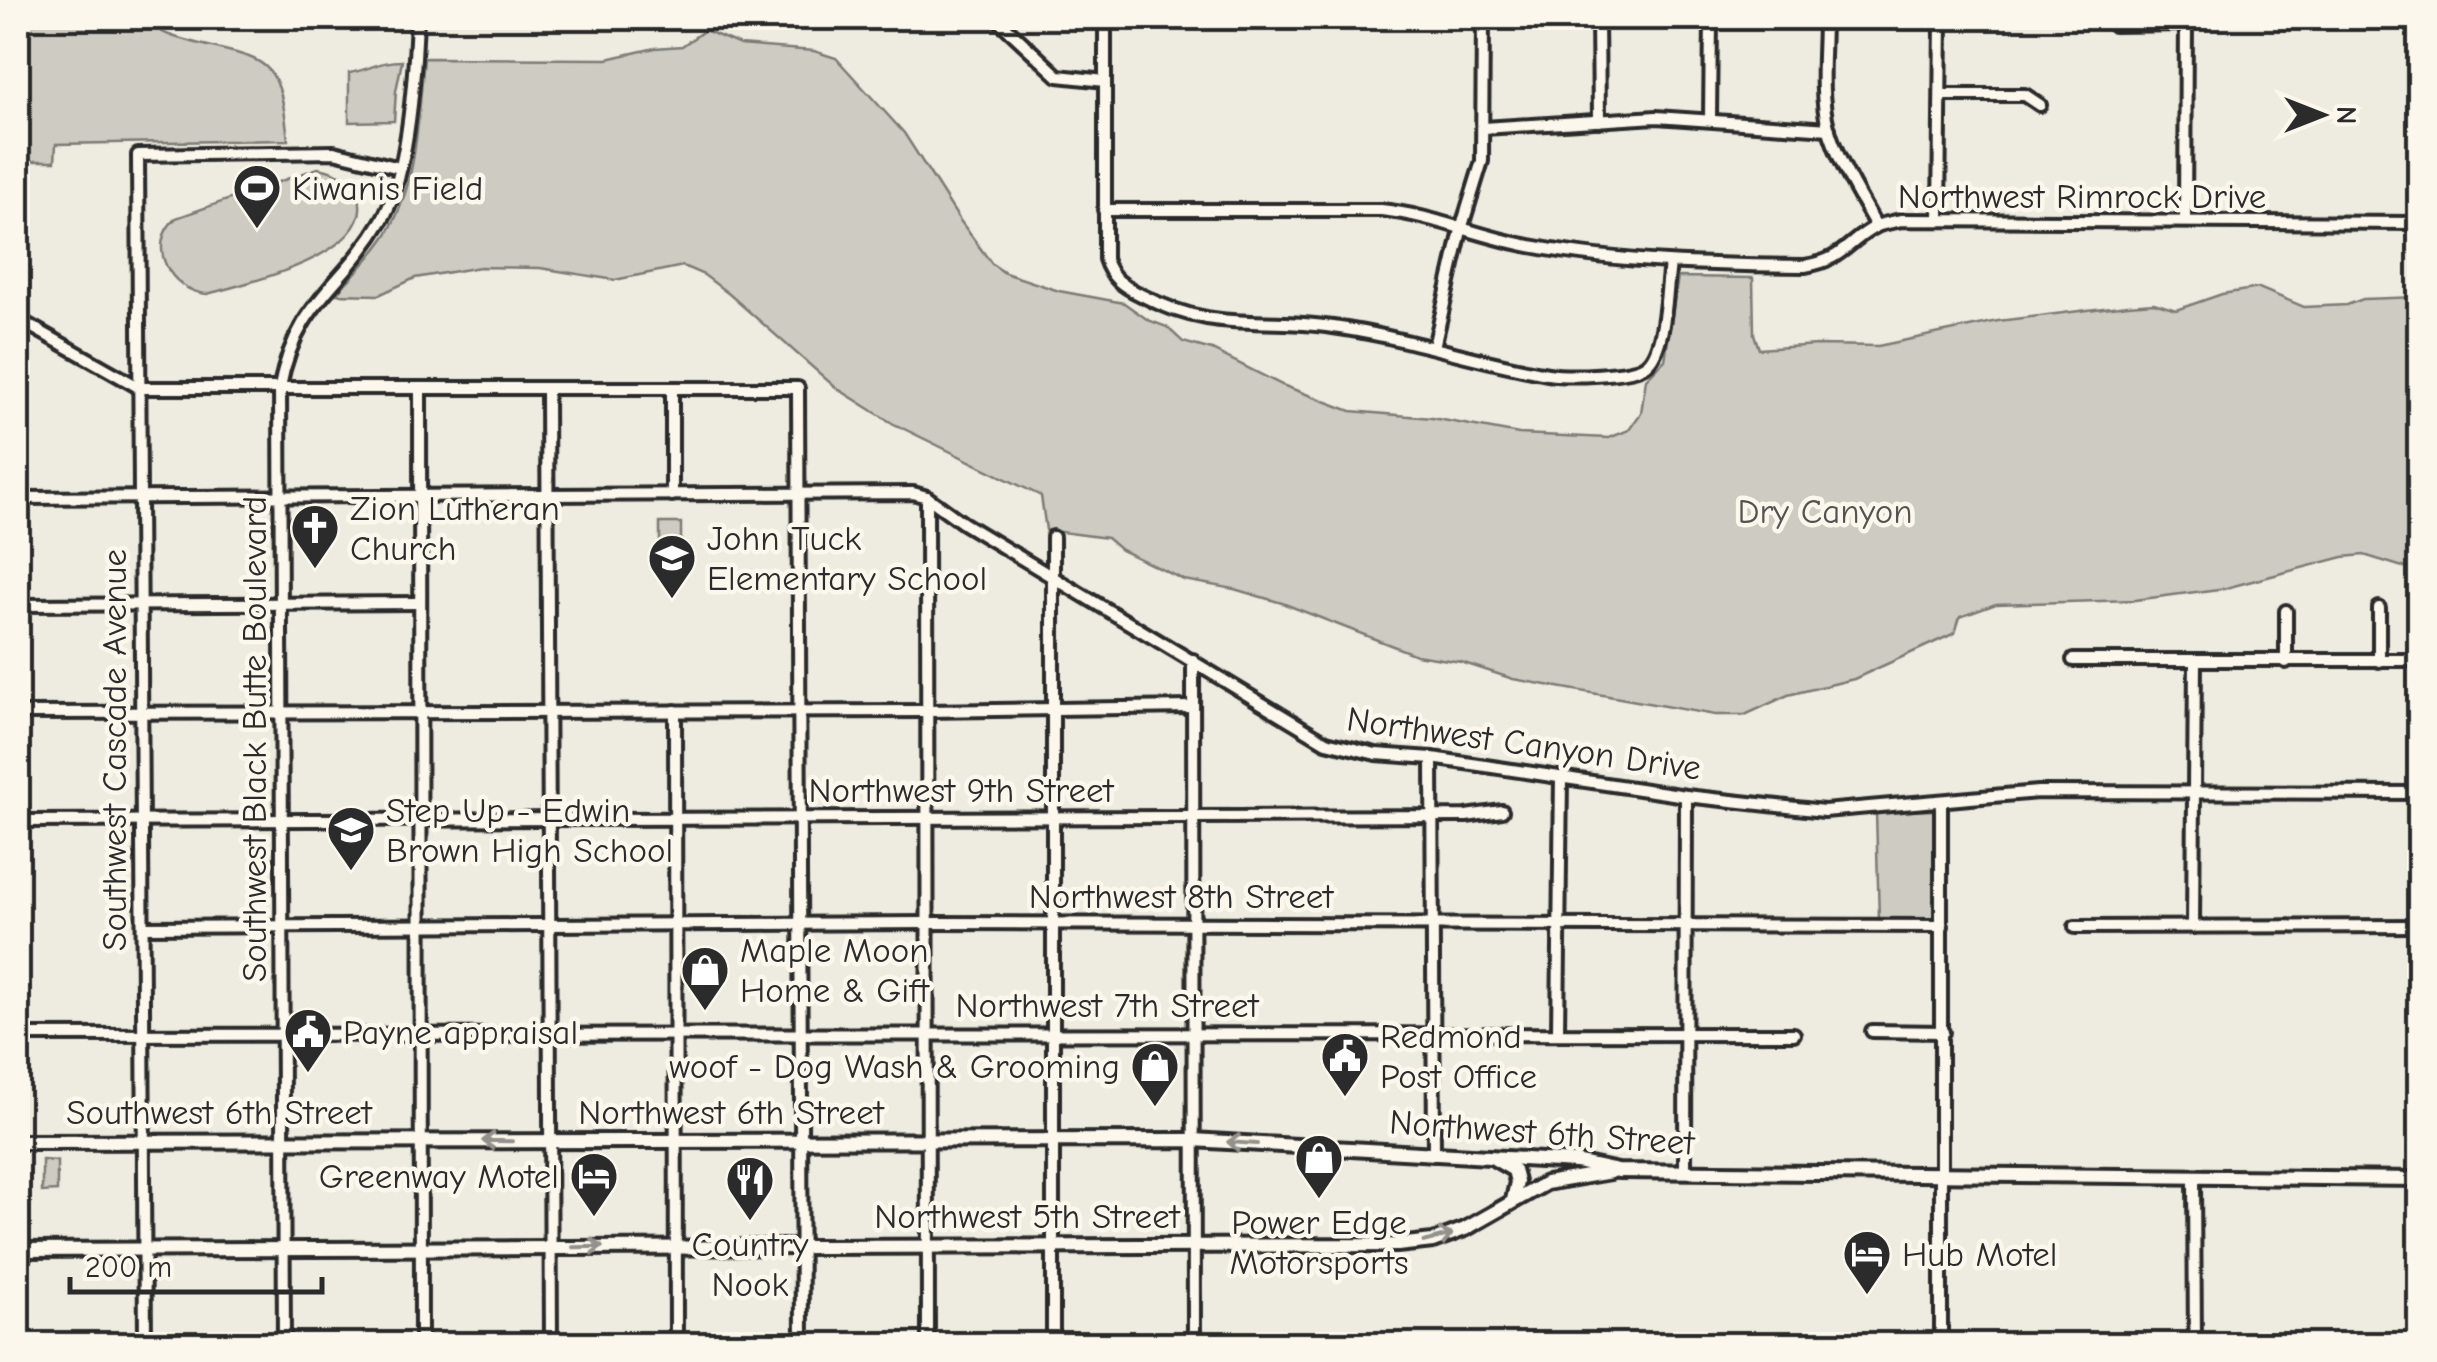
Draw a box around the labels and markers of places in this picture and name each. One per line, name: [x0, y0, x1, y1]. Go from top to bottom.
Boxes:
sports icon: Kiwanis Field: [231, 162, 283, 230]
place label: Kiwanis Field: [292, 168, 483, 209]
place label: Zion Lutheran Church: [350, 488, 560, 569]
church icon: Zion Lutheran Church: [289, 502, 341, 570]
place label: John Tuck Elementary School: [707, 518, 987, 599]
school or university icon: John Tuck Elementary School: [646, 532, 698, 600]
place label: Step Up - Edwin Brown High School: [386, 790, 673, 871]
school or university icon: Step Up - Edwin Brown High School: [325, 804, 377, 872]
place label: Maple Moon Home & Gift: [740, 930, 930, 1011]
shop icon: Maple Moon Home & Gift: [679, 944, 731, 1012]
public building icon: Payne appraisal: [282, 1006, 334, 1074]
place label: Payne appraisal: [343, 1012, 578, 1053]
place label: Redmond Post Office: [1380, 1016, 1537, 1097]
public building icon: Redmond Post Office: [1319, 1030, 1371, 1098]
shop icon: woof - Dog Wash & Grooming: [1129, 1040, 1181, 1108]
place label: woof - Dog Wash & Grooming: [669, 1046, 1120, 1087]
shop icon: Power Edge Motorsports: [1293, 1132, 1345, 1200]
hotel icon: Greenway Motel: [568, 1150, 620, 1218]
restaurant icon: Country Nook: [724, 1154, 776, 1222]
place label: Greenway Motel: [319, 1156, 559, 1197]
place label: Power Edge Motorsports: [1229, 1202, 1409, 1283]
place label: Country Nook: [692, 1224, 809, 1305]
hotel icon: Hub Motel: [1841, 1228, 1893, 1296]
place label: Hub Motel: [1902, 1234, 2057, 1275]

